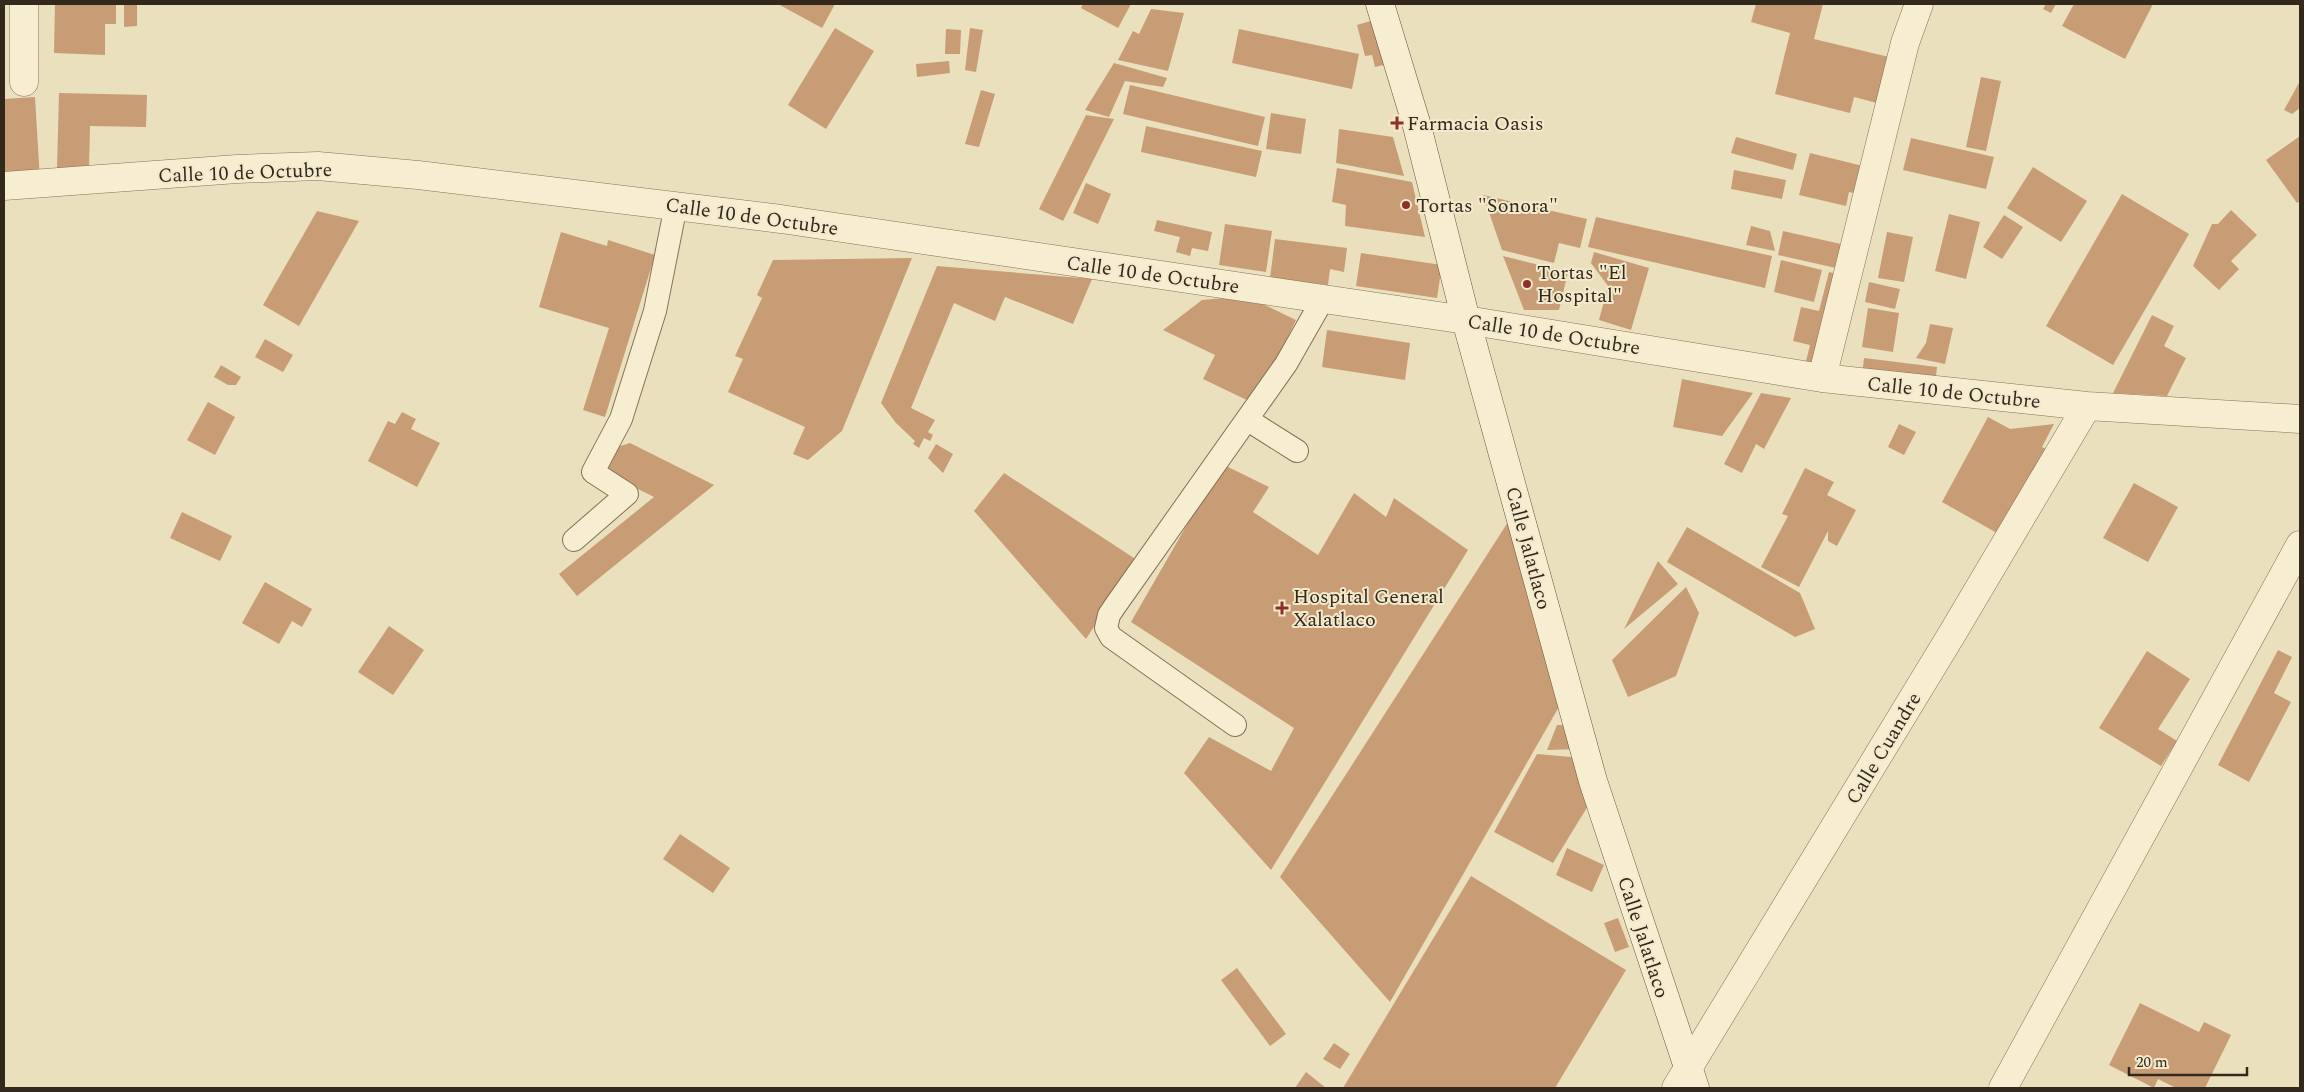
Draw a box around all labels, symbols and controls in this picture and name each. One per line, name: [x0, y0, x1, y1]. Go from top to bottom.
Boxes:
place label: Farmacia Oasis: [1407, 109, 1544, 139]
marker: Farmacia Oasis: [1391, 117, 1403, 129]
street label: Calle 10 de Octubre: [157, 155, 333, 191]
street label: Calle 10 de Octubre: [663, 190, 840, 244]
place label: Tortas "Sonora": [1416, 191, 1558, 221]
marker: Tortas "Sonora": [1400, 199, 1412, 211]
street label: Calle 10 de Octubre: [1064, 248, 1241, 302]
place label: Tortas "El Hospital": [1537, 258, 1627, 311]
marker: Tortas "El Hospital": [1521, 278, 1533, 290]
street label: Calle 10 de Octubre: [1465, 307, 1642, 363]
street label: Calle 10 de Octubre: [1866, 369, 2042, 417]
street label: Calle Jalatlaco: [1497, 483, 1559, 613]
place label: Hospital General Xalatlaco: [1293, 582, 1444, 635]
marker: Hospital General Xalatlaco: [1275, 601, 1289, 615]
street label: Calle Cuandre: [1838, 687, 1929, 811]
street label: Calle Jalatlaco: [1609, 873, 1677, 1002]
scale bar: [2129, 1044, 2246, 1076]
text: 20 m: [2136, 1051, 2168, 1074]

